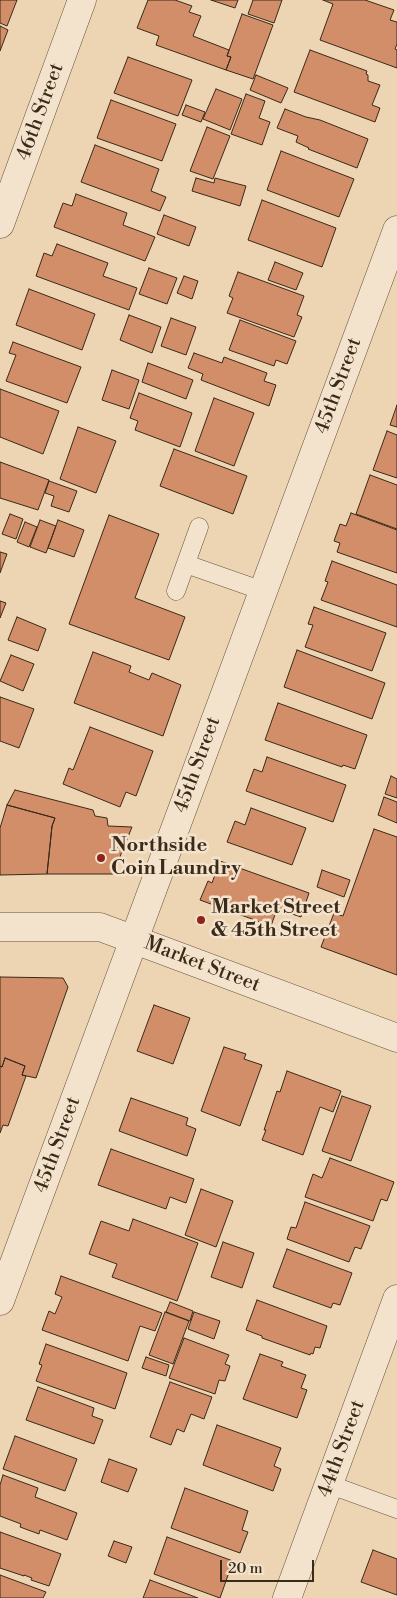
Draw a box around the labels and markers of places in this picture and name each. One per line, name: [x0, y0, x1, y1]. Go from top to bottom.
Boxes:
place label: Northside Coin Laundry: [111, 834, 241, 881]
marker: Northside Coin Laundry: [95, 852, 107, 864]
place label: Market Street & 45th Street: [211, 896, 340, 943]
marker: Market Street & 45th Street: [195, 914, 207, 926]

